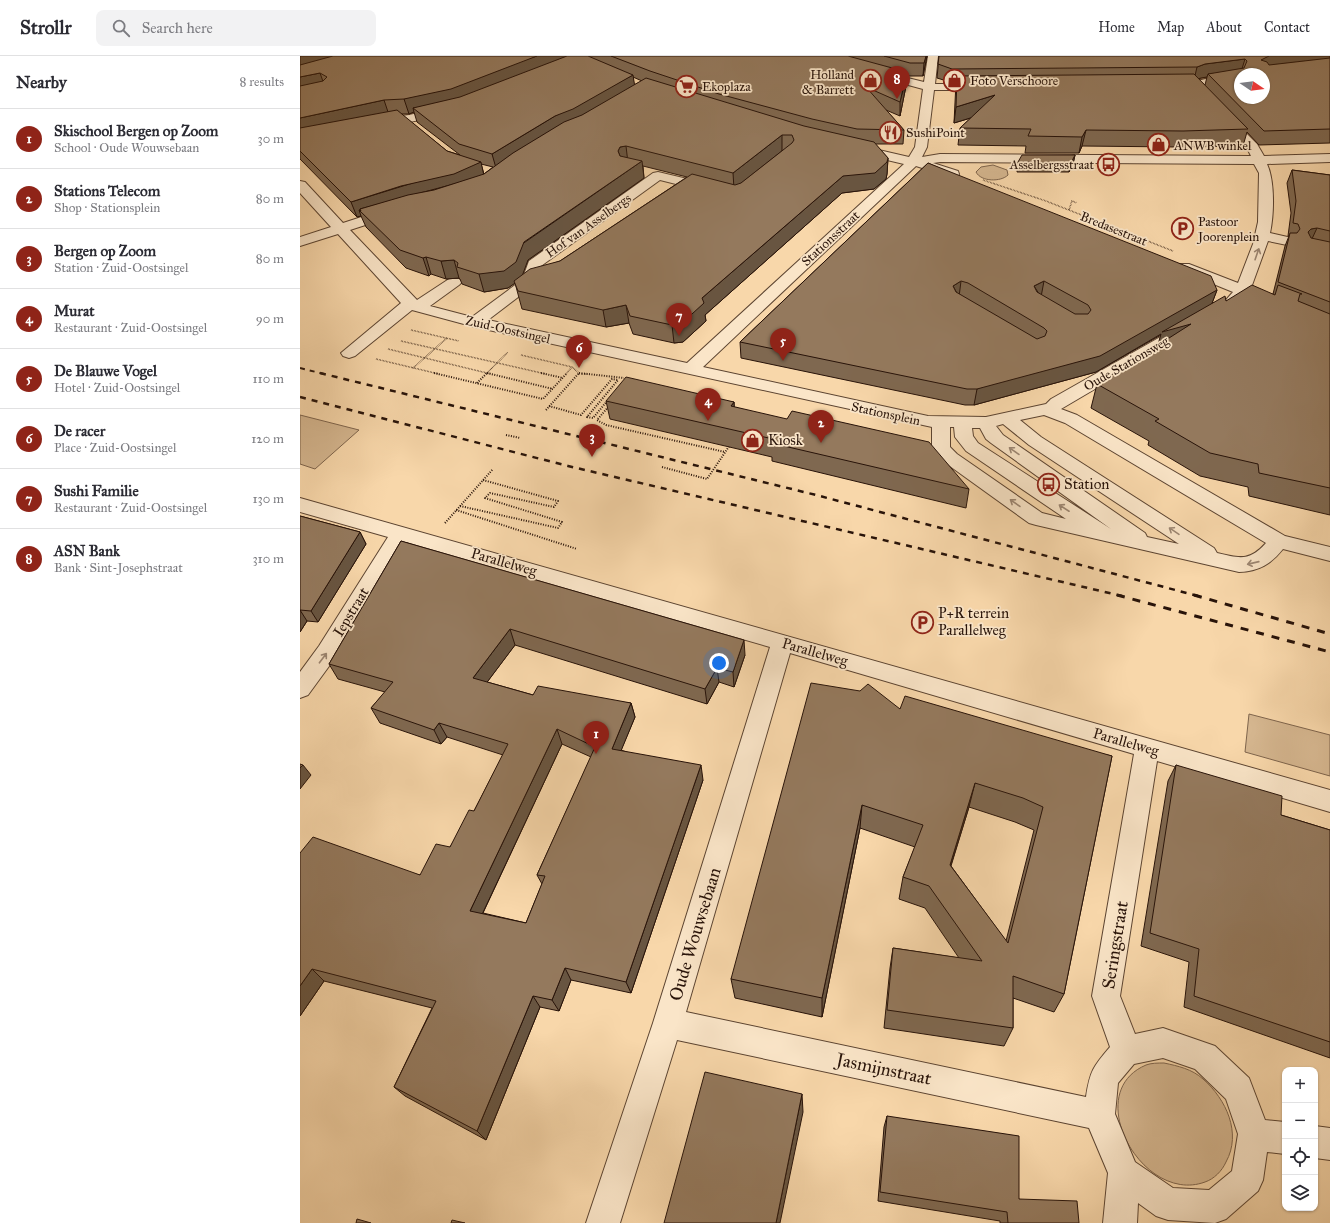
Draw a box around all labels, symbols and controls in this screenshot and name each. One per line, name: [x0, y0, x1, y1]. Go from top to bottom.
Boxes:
search box: [96, 10, 376, 46]
text: Strollr: [20, 16, 72, 39]
icon: search: [110, 17, 132, 39]
text: Search here: [142, 19, 213, 37]
text: Home: [1098, 19, 1135, 36]
text: Map: [1157, 19, 1184, 36]
text: About: [1206, 19, 1242, 36]
text: Contact: [1264, 19, 1310, 36]
pin: 8: [884, 66, 910, 99]
place label: Holland & Barrett: [802, 67, 854, 98]
shop icon: Foto Verschoore: [941, 67, 967, 93]
shop icon: Holland & Barrett: [857, 68, 883, 94]
north arrow: [1234, 68, 1270, 104]
text: Nearby: [16, 72, 67, 93]
supermarket icon: Ekoplaza: [674, 73, 700, 99]
place label: Foto Verschoore: [970, 73, 1059, 89]
text: 8 results: [240, 74, 284, 90]
place label: Ekoplaza: [702, 79, 751, 95]
restaurant icon: SushiPoint: [877, 119, 903, 145]
text: Skischool Bergen op Zoom: [54, 122, 218, 140]
place label: SushiPoint: [906, 125, 965, 141]
text: 1: [26, 131, 32, 147]
text: 30 m: [258, 131, 284, 147]
shop icon: ANWB winkel: [1145, 132, 1171, 158]
place label: ANWB winkel: [1173, 138, 1252, 154]
text: School · Oude Wouwsebaan: [54, 140, 199, 156]
bus stop icon: Asselbergsstraat: [1096, 151, 1122, 177]
place label: Asselbergsstraat: [1009, 157, 1094, 173]
text: Stations Telecom: [54, 182, 160, 200]
street label: Hof van Asselbergs: [543, 190, 635, 261]
text: 2: [26, 191, 32, 207]
text: 80 m: [256, 191, 284, 207]
text: Shop · Stationsplein: [54, 200, 160, 216]
street label: Stationsstraat: [798, 207, 863, 270]
street label: Bredasestraat: [1078, 208, 1150, 250]
place label: Pastoor Joorenplein: [1196, 214, 1259, 245]
parking icon: Pastoor Joorenplein: [1169, 215, 1195, 241]
text: Bergen op Zoom: [54, 242, 156, 260]
one-way arrow: [1253, 249, 1261, 261]
text: 3: [26, 251, 32, 267]
text: 80 m: [256, 251, 284, 267]
text: Station · Zuid-Oostsingel: [54, 260, 188, 276]
text: Murat: [54, 302, 95, 320]
pin: 7: [666, 303, 692, 336]
text: 4: [25, 311, 33, 327]
text: 90 m: [256, 311, 284, 327]
street label: Zuid-Oostsingel: [464, 312, 552, 348]
text: Restaurant · Zuid-Oostsingel: [54, 320, 207, 336]
pin: 5: [770, 328, 796, 361]
street label: Oude Stationsweg: [1081, 333, 1173, 395]
pin: 6: [566, 335, 592, 368]
text: De Blauwe Vogel: [54, 362, 157, 380]
text: 5: [26, 371, 32, 387]
text: 110 m: [252, 371, 284, 387]
text: Hotel · Zuid-Oostsingel: [54, 380, 180, 396]
pin: 4: [695, 388, 721, 421]
street label: Stationsplein: [850, 399, 922, 429]
pin: 2: [808, 410, 834, 443]
text: De racer: [54, 422, 105, 440]
pin: 3: [579, 424, 605, 457]
shop icon: Kiosk: [740, 427, 766, 453]
text: 6: [26, 431, 32, 447]
text: 120 m: [251, 431, 284, 447]
place label: Kiosk: [768, 431, 803, 449]
text: Place · Zuid-Oostsingel: [54, 440, 176, 456]
one-way arrow: [1009, 447, 1020, 455]
bus stop icon: Station: [1035, 471, 1061, 497]
place label: Station: [1064, 475, 1109, 493]
text: Sushi Familie: [54, 482, 139, 500]
text: 7: [26, 491, 32, 507]
text: 130 m: [252, 491, 284, 507]
one-way arrow: [1009, 499, 1020, 507]
text: Restaurant · Zuid-Oostsingel: [54, 500, 207, 516]
one-way arrow: [1059, 504, 1070, 512]
one-way arrow: [1169, 527, 1180, 535]
text: ASN Bank: [54, 542, 120, 560]
street label: Parallelweg: [469, 544, 540, 580]
text: 8: [26, 551, 32, 567]
text: 310 m: [252, 551, 284, 567]
text: Bank · Sint-Josephstraat: [54, 560, 183, 576]
one-way arrow: [1247, 560, 1260, 568]
street label: Iepstraat: [329, 584, 373, 640]
place label: P+R terrein Parallelweg: [938, 604, 1009, 639]
parking icon: P+R terrein Parallelweg: [910, 609, 936, 635]
street label: Parallelweg: [780, 634, 851, 670]
one-way arrow: [319, 652, 327, 663]
your location: [709, 653, 729, 673]
pin: 1: [583, 721, 609, 754]
street label: Parallelweg: [1091, 724, 1162, 760]
street label: Oude Wouwsebaan: [664, 864, 726, 1003]
street label: Seringstraat: [1097, 899, 1134, 991]
street label: Jasmijnstraat: [832, 1048, 934, 1091]
map controls: [1282, 1067, 1318, 1211]
button: +: [1282, 1067, 1318, 1103]
button: −: [1282, 1103, 1318, 1139]
button: locate: [1282, 1139, 1318, 1175]
button: layers: [1282, 1175, 1318, 1211]

